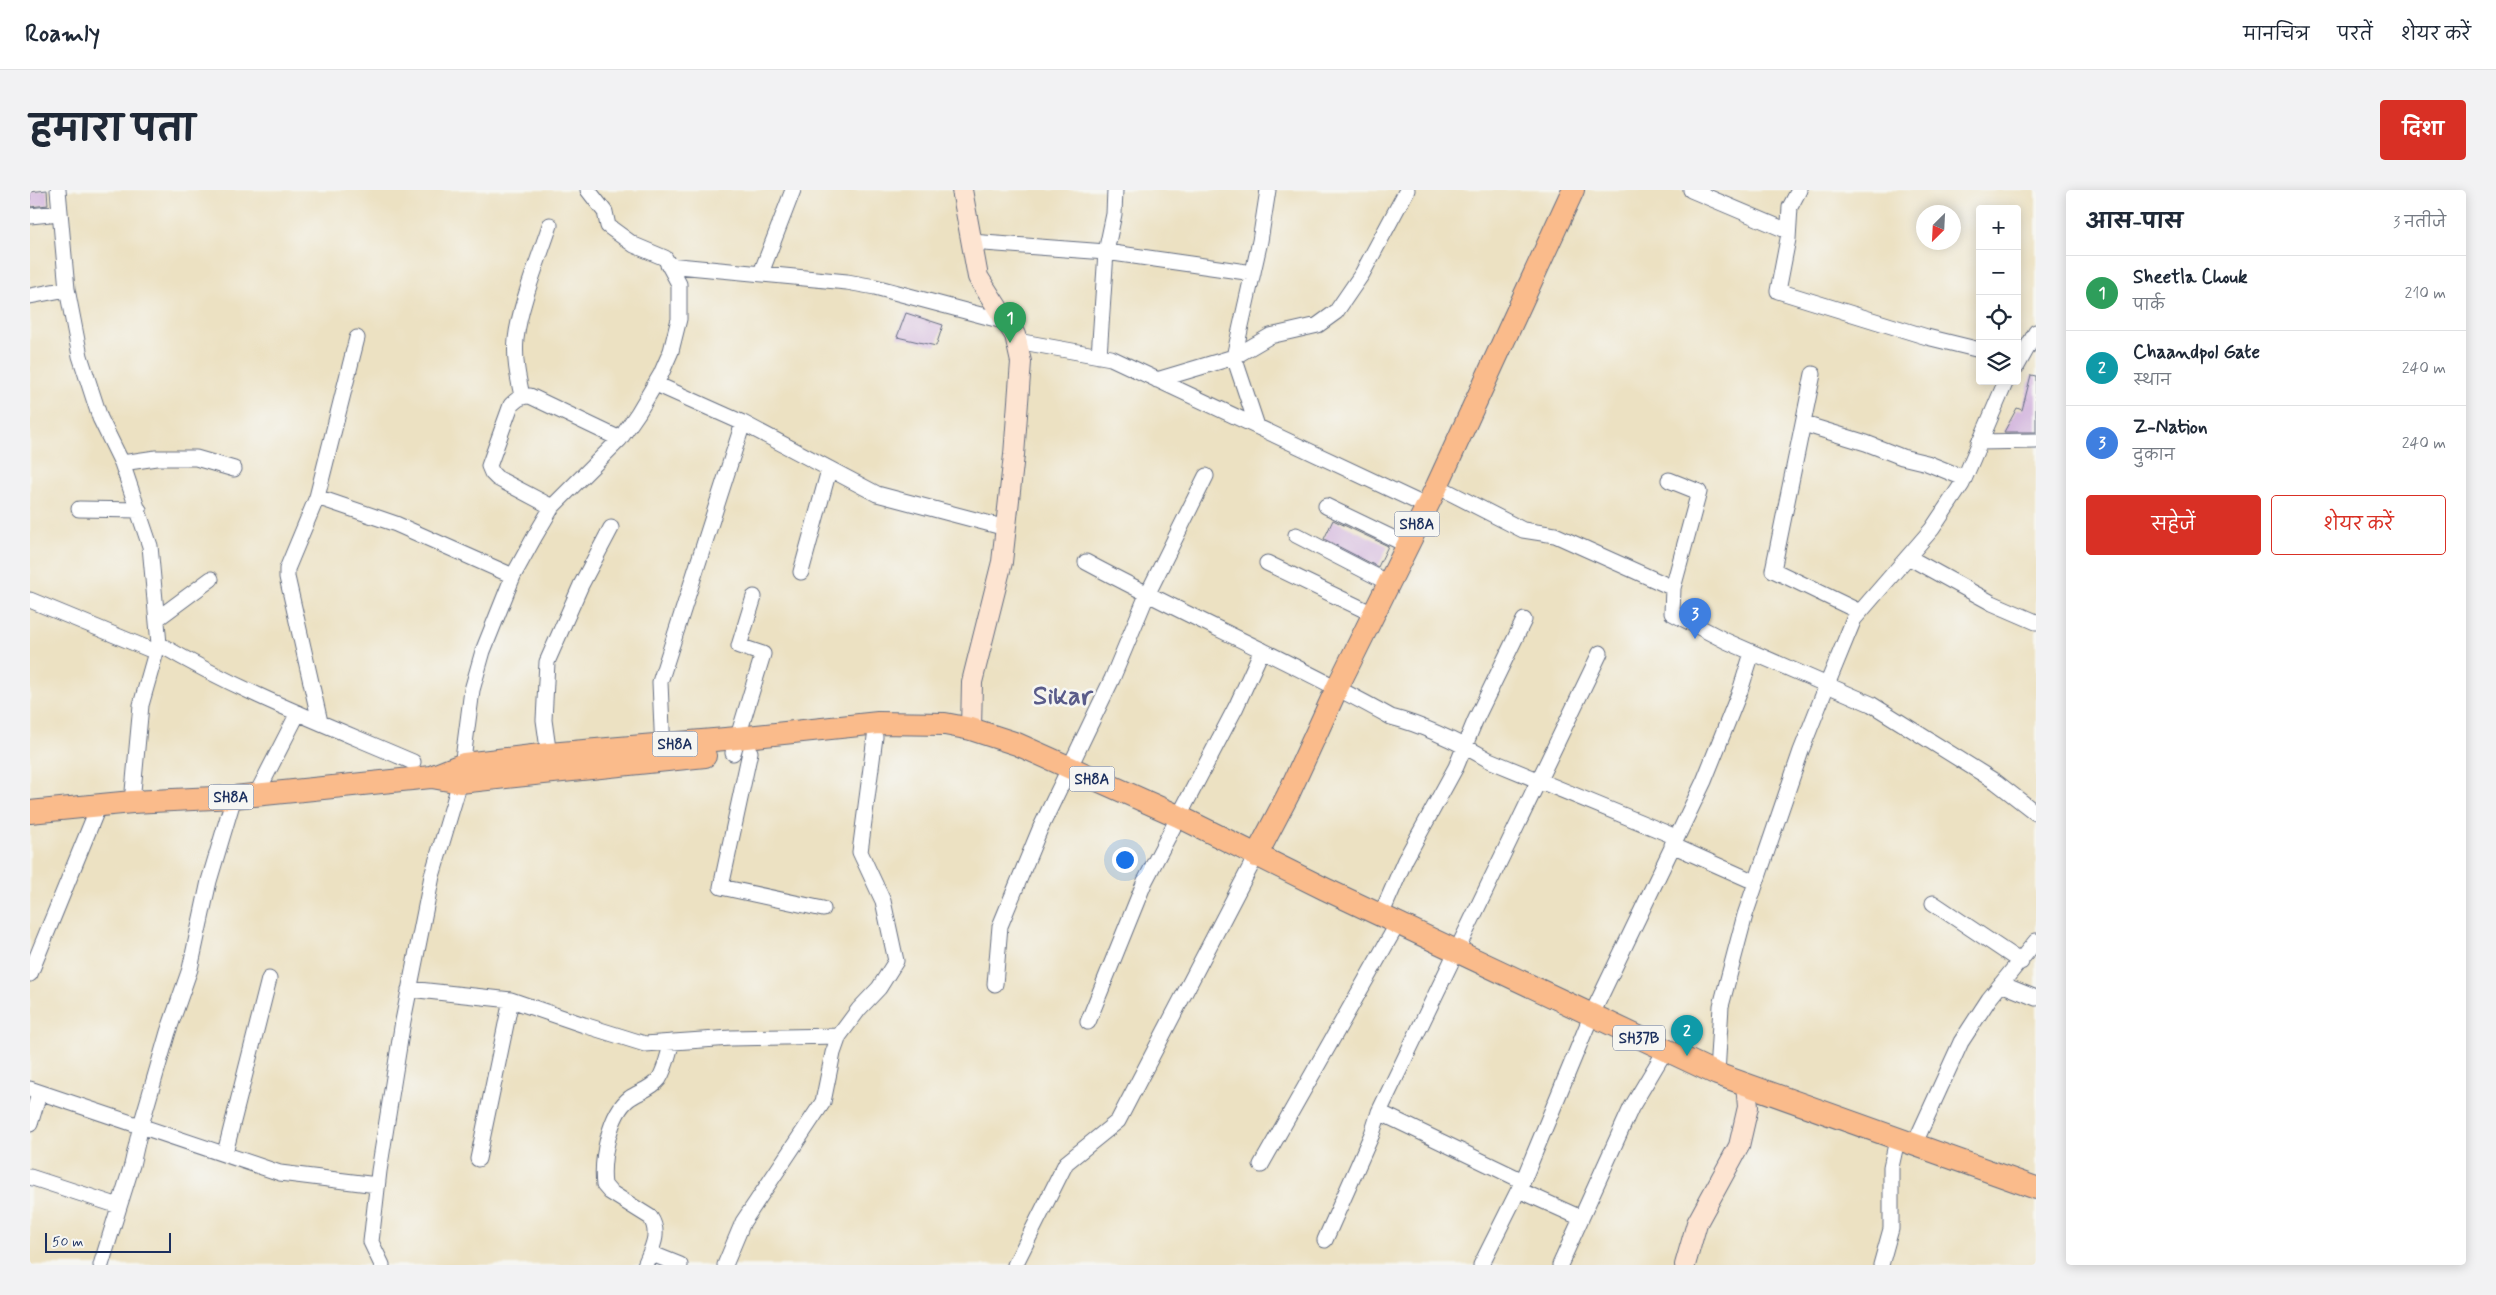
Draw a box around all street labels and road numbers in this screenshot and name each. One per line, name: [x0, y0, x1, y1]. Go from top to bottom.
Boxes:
road number: SH8A: [1394, 512, 1440, 536]
road number: SH8A: [652, 732, 698, 756]
road number: SH8A: [1070, 766, 1114, 792]
road number: SH8A: [208, 784, 254, 810]
road number: SH37B: [1613, 1026, 1665, 1050]

